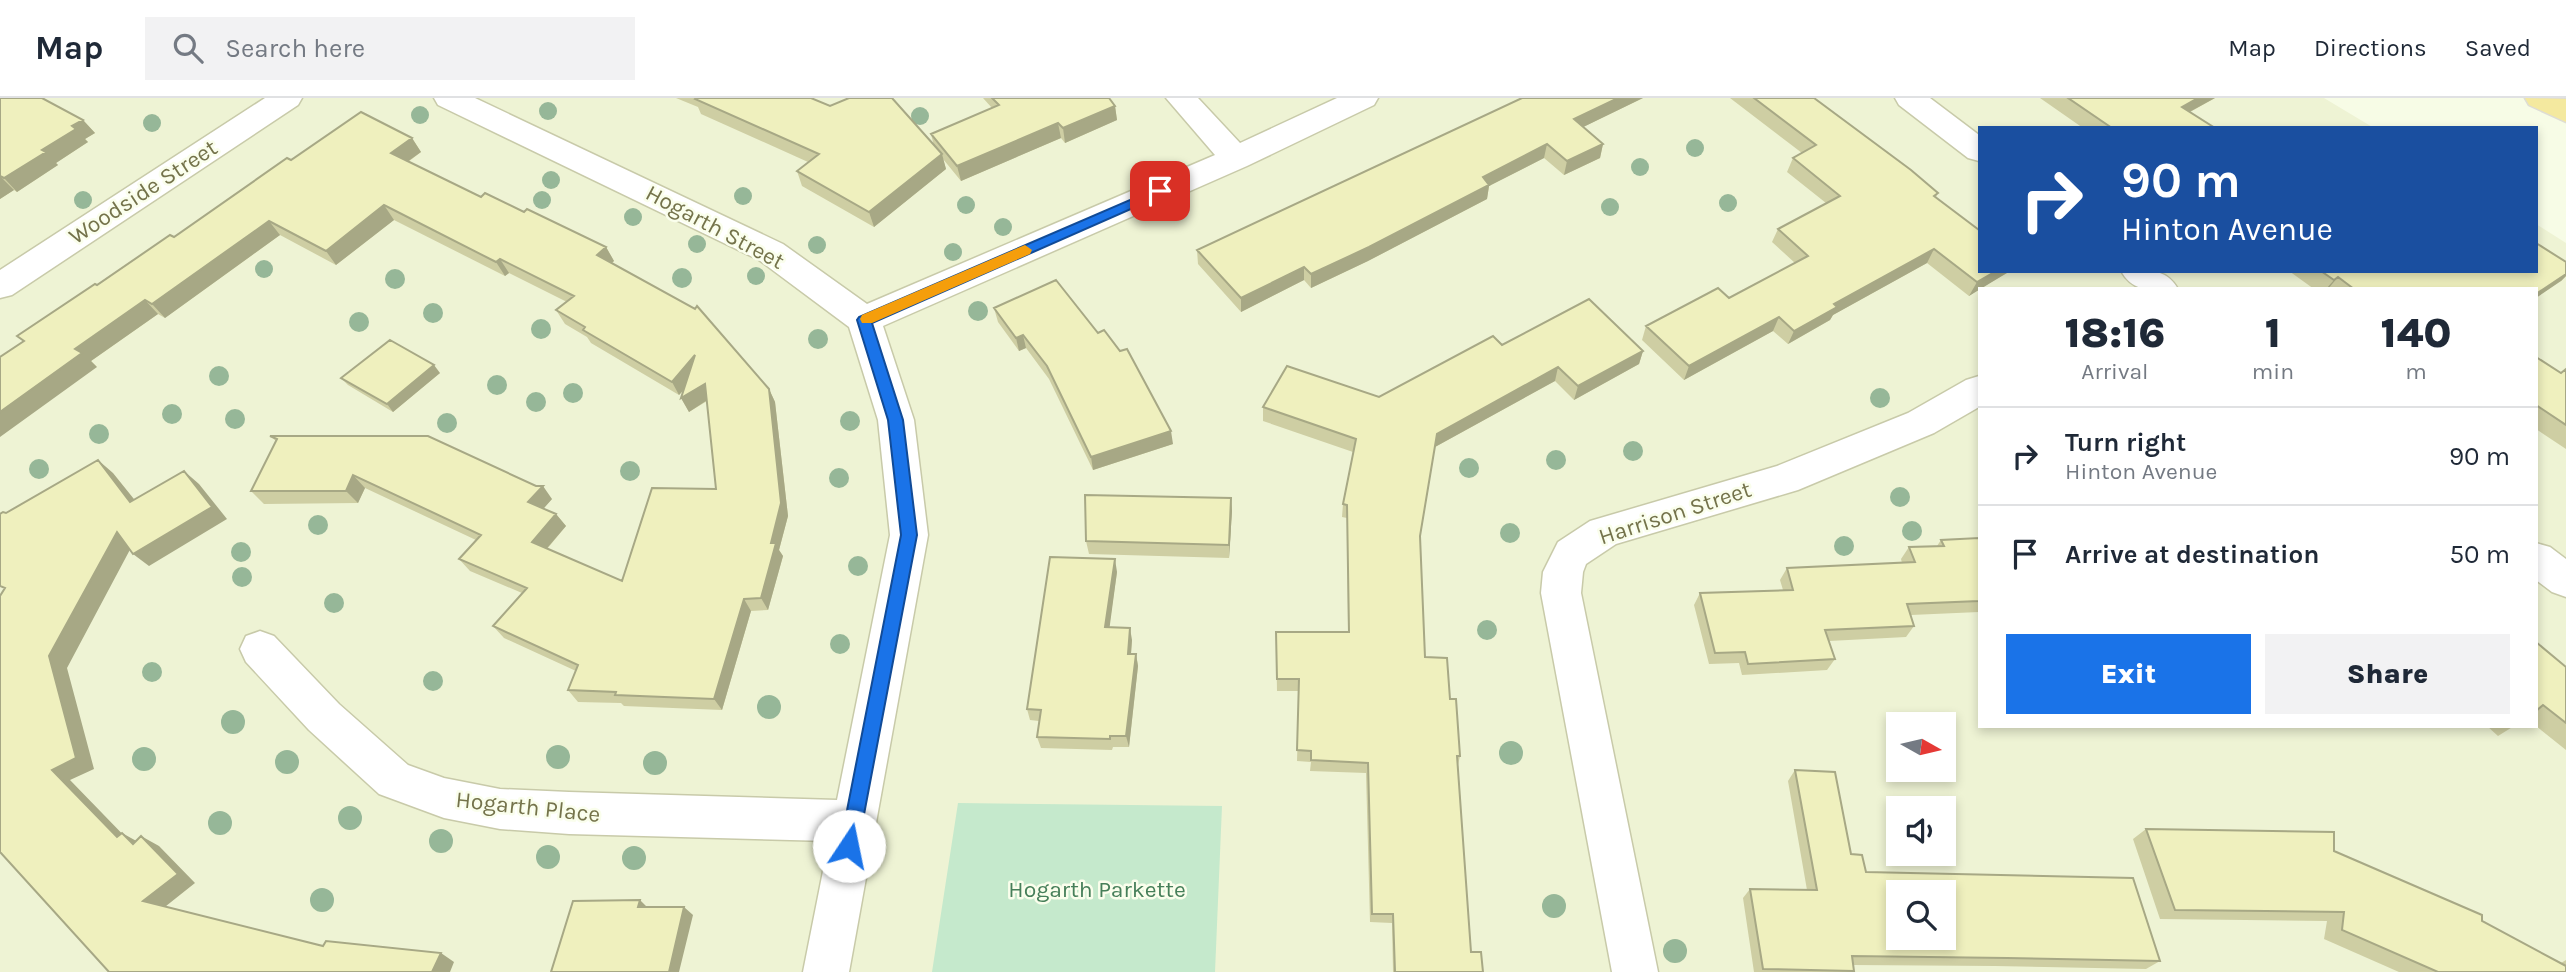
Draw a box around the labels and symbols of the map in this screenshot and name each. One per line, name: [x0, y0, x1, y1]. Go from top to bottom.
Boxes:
street label: Woodside Street: [64, 134, 223, 250]
pin: [1130, 161, 1190, 221]
street label: Hogarth Street: [641, 179, 789, 275]
street label: Harrison Street: [1595, 476, 1755, 550]
north arrow: [1886, 712, 1956, 782]
street label: Hogarth Place: [454, 786, 602, 828]
position arrow: [812, 809, 886, 883]
park label: Hogarth Parkette: [1008, 876, 1186, 903]

